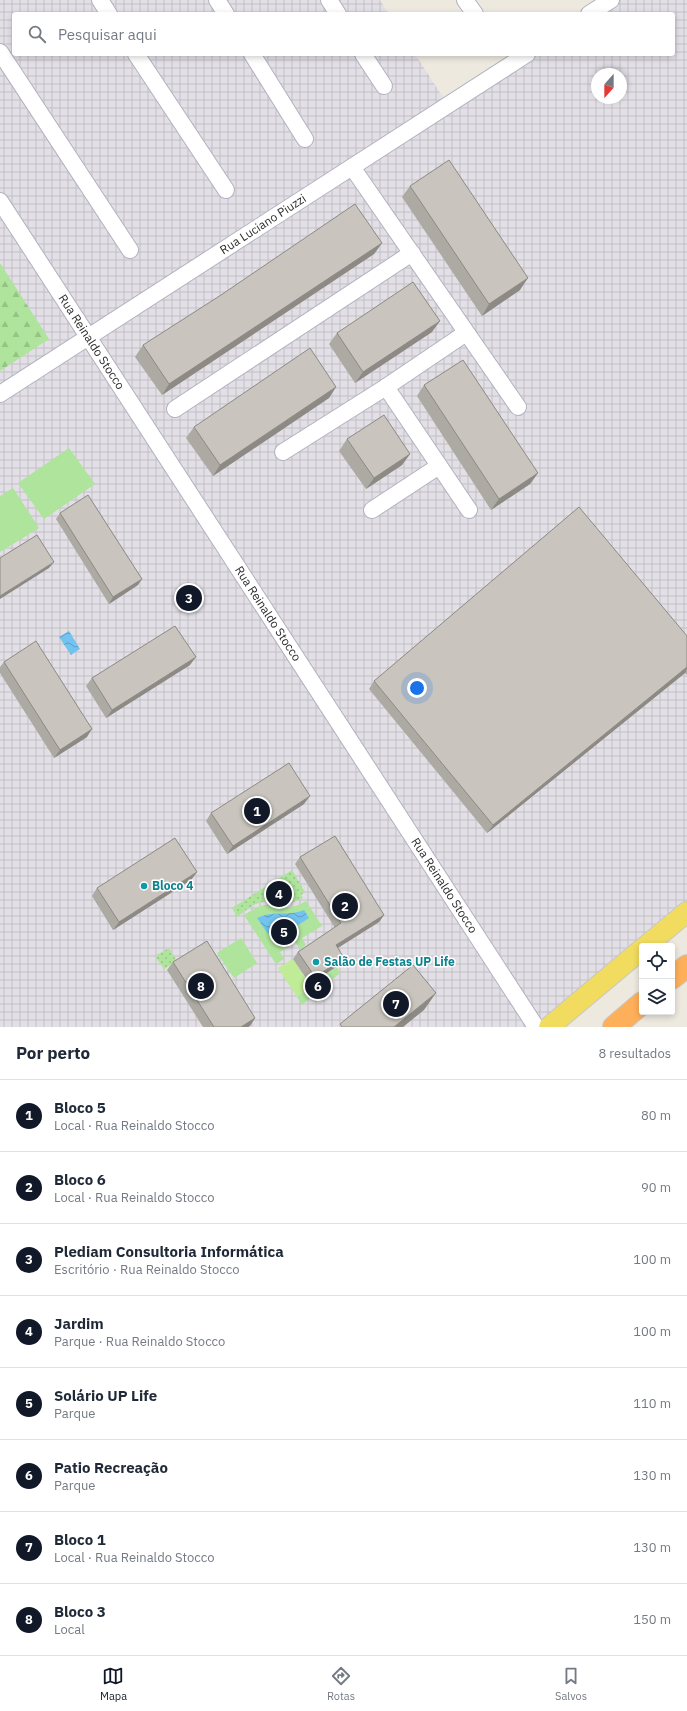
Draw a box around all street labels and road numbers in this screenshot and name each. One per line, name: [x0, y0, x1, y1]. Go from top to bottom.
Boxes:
street label: Rua Luciano Piuzzi: [217, 191, 309, 257]
street label: Rua Reinaldo Stocco: [55, 291, 128, 392]
street label: Rua Reinaldo Stocco: [232, 563, 305, 664]
street label: Rua Reinaldo Stocco: [408, 835, 481, 936]

